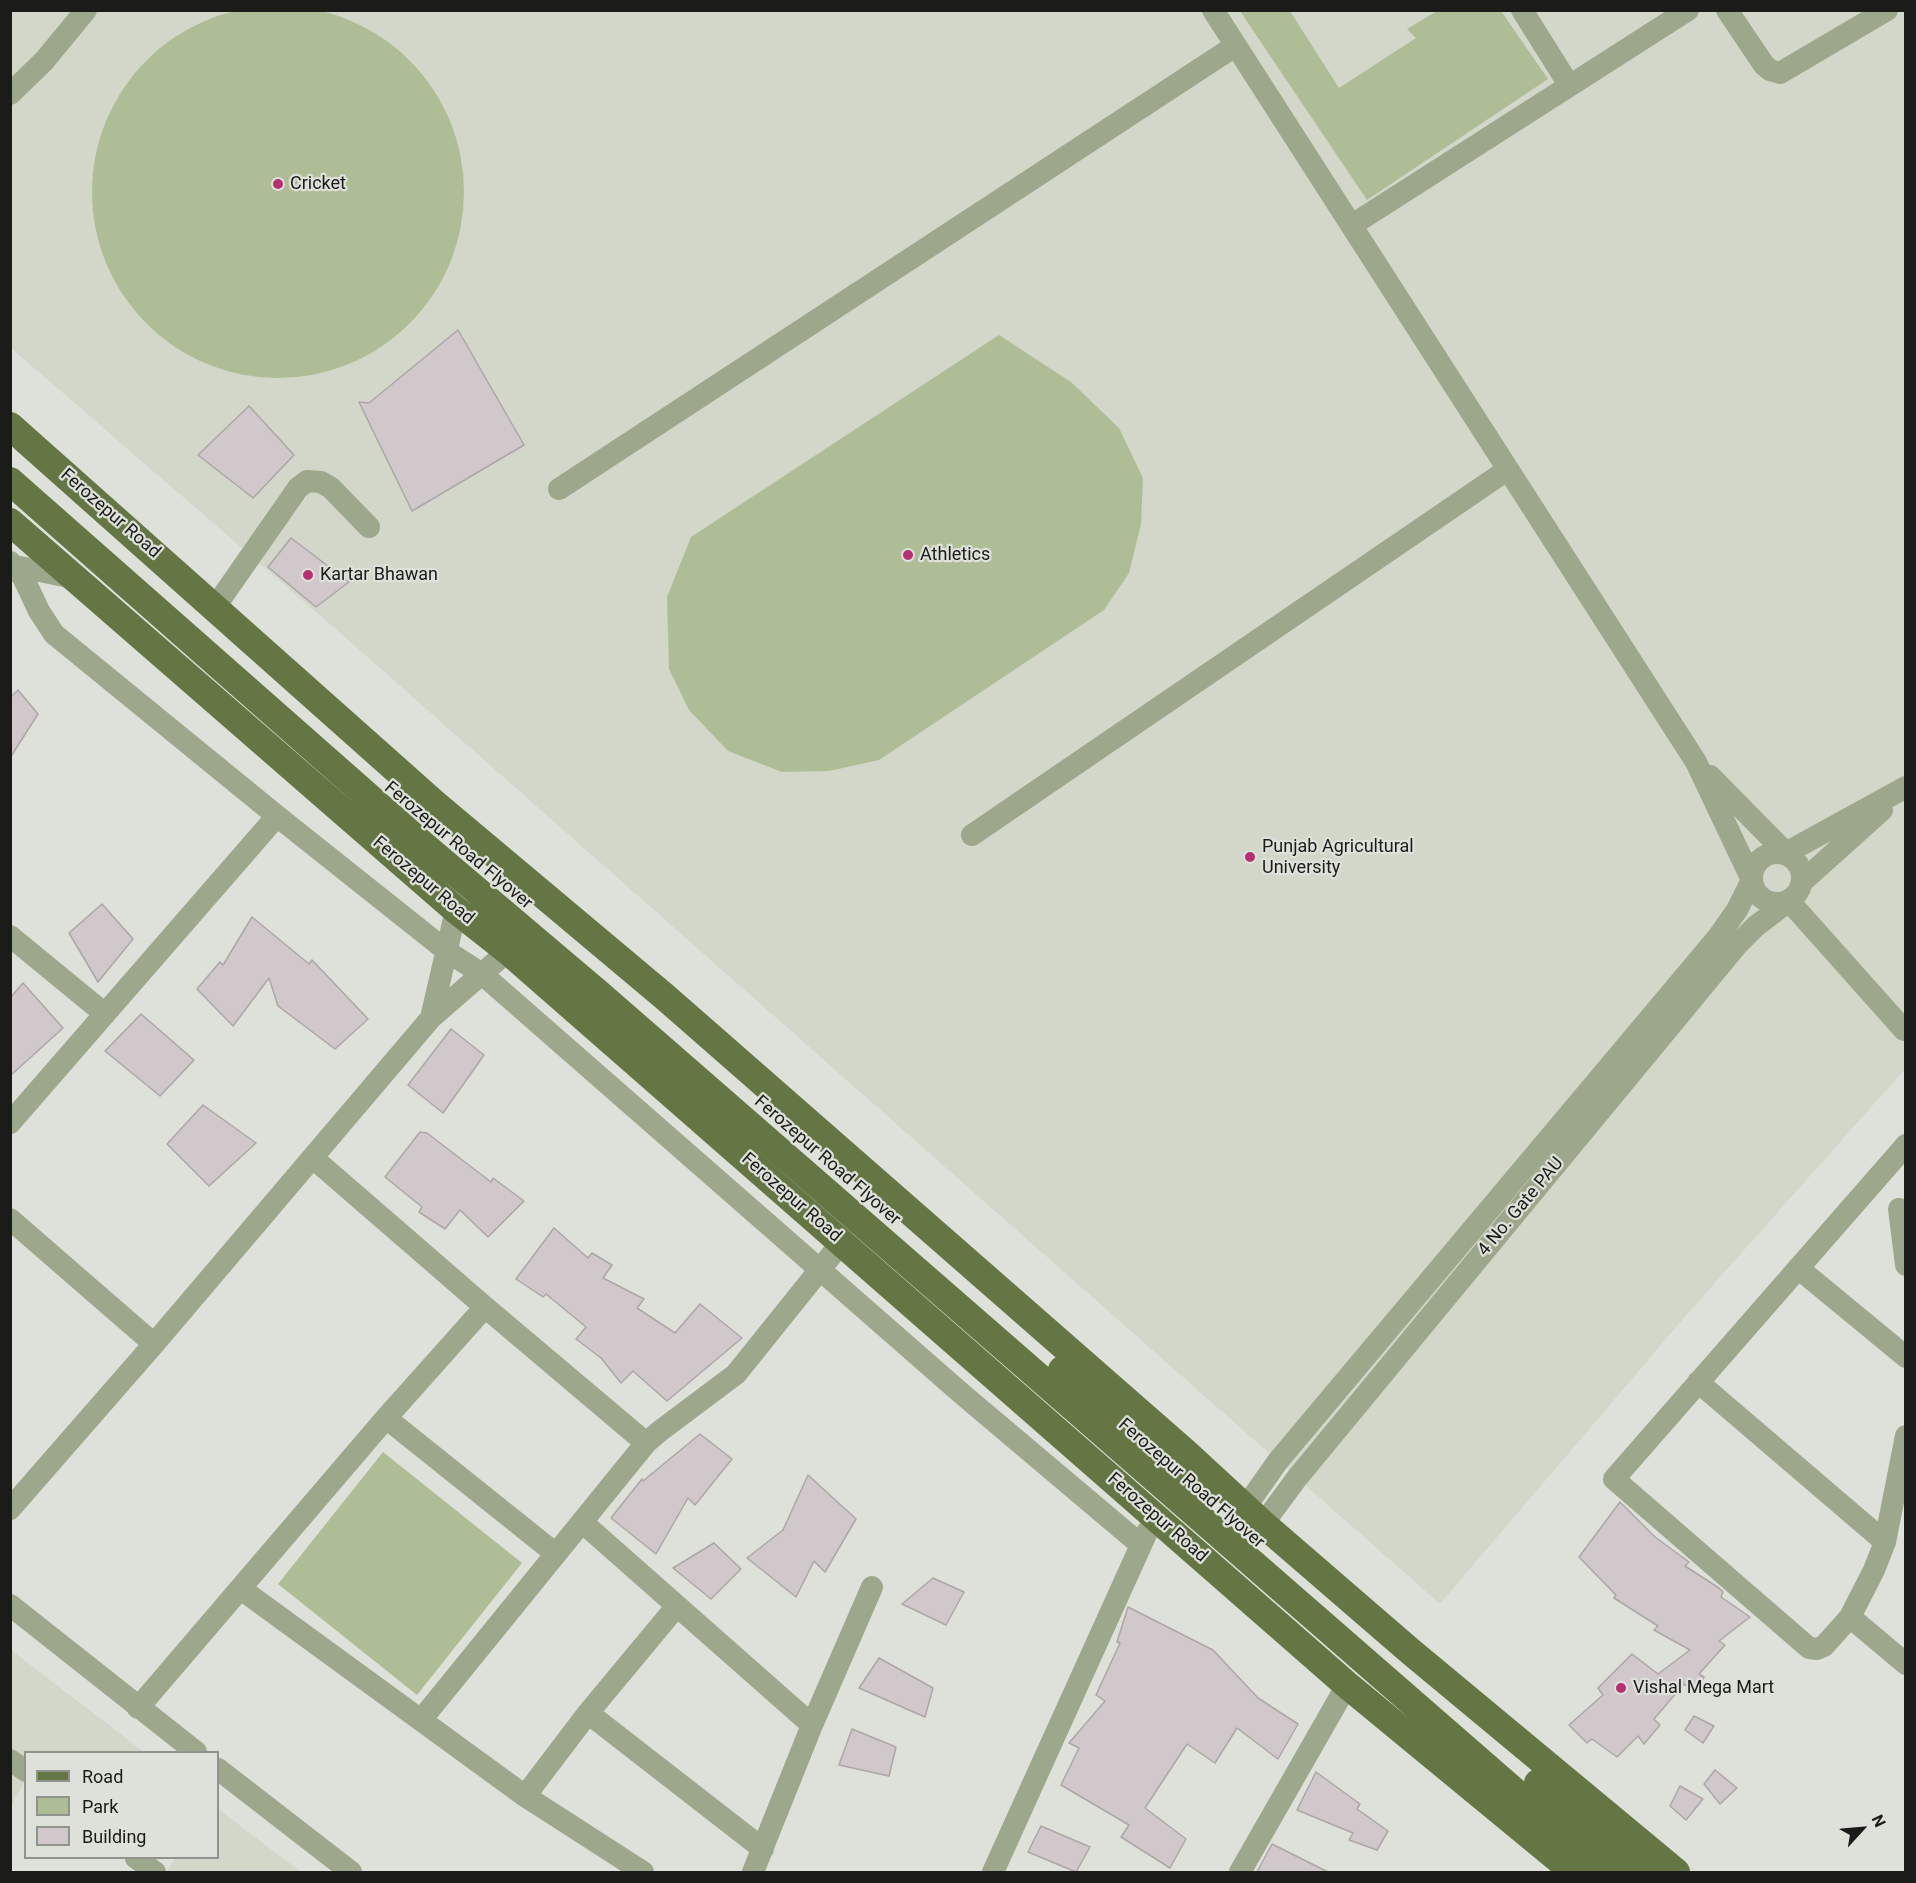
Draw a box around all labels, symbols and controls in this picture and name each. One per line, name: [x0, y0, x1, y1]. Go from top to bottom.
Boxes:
place label: Cricket: [290, 173, 346, 195]
marker: Cricket: [271, 177, 285, 191]
street label: Ferozepur Road: [56, 465, 164, 563]
place label: Athletics: [920, 544, 990, 566]
marker: Athletics: [901, 548, 915, 562]
place label: Kartar Bhawan: [320, 564, 438, 586]
marker: Kartar Bhawan: [301, 568, 315, 582]
street label: Ferozepur Road Flyover: [379, 778, 537, 914]
street label: Ferozepur Road: [368, 832, 478, 930]
place label: Punjab Agricultural University: [1262, 836, 1414, 878]
marker: Punjab Agricultural University: [1243, 850, 1257, 864]
street label: Ferozepur Road Flyover: [749, 1091, 905, 1231]
street label: Ferozepur Road: [737, 1149, 845, 1247]
street label: 4 No. Gate PAU: [1473, 1153, 1569, 1261]
street label: Ferozepur Road Flyover: [1113, 1414, 1269, 1554]
street label: Ferozepur Road: [1103, 1469, 1211, 1567]
place label: Vishal Mega Mart: [1633, 1677, 1774, 1699]
marker: Vishal Mega Mart: [1614, 1681, 1628, 1695]
legend: [24, 1751, 219, 1859]
text: Road: [82, 1766, 123, 1787]
text: Park: [82, 1796, 118, 1817]
north arrow: [1832, 1799, 1892, 1859]
text: N: [1868, 1812, 1890, 1830]
text: Building: [82, 1826, 146, 1847]

